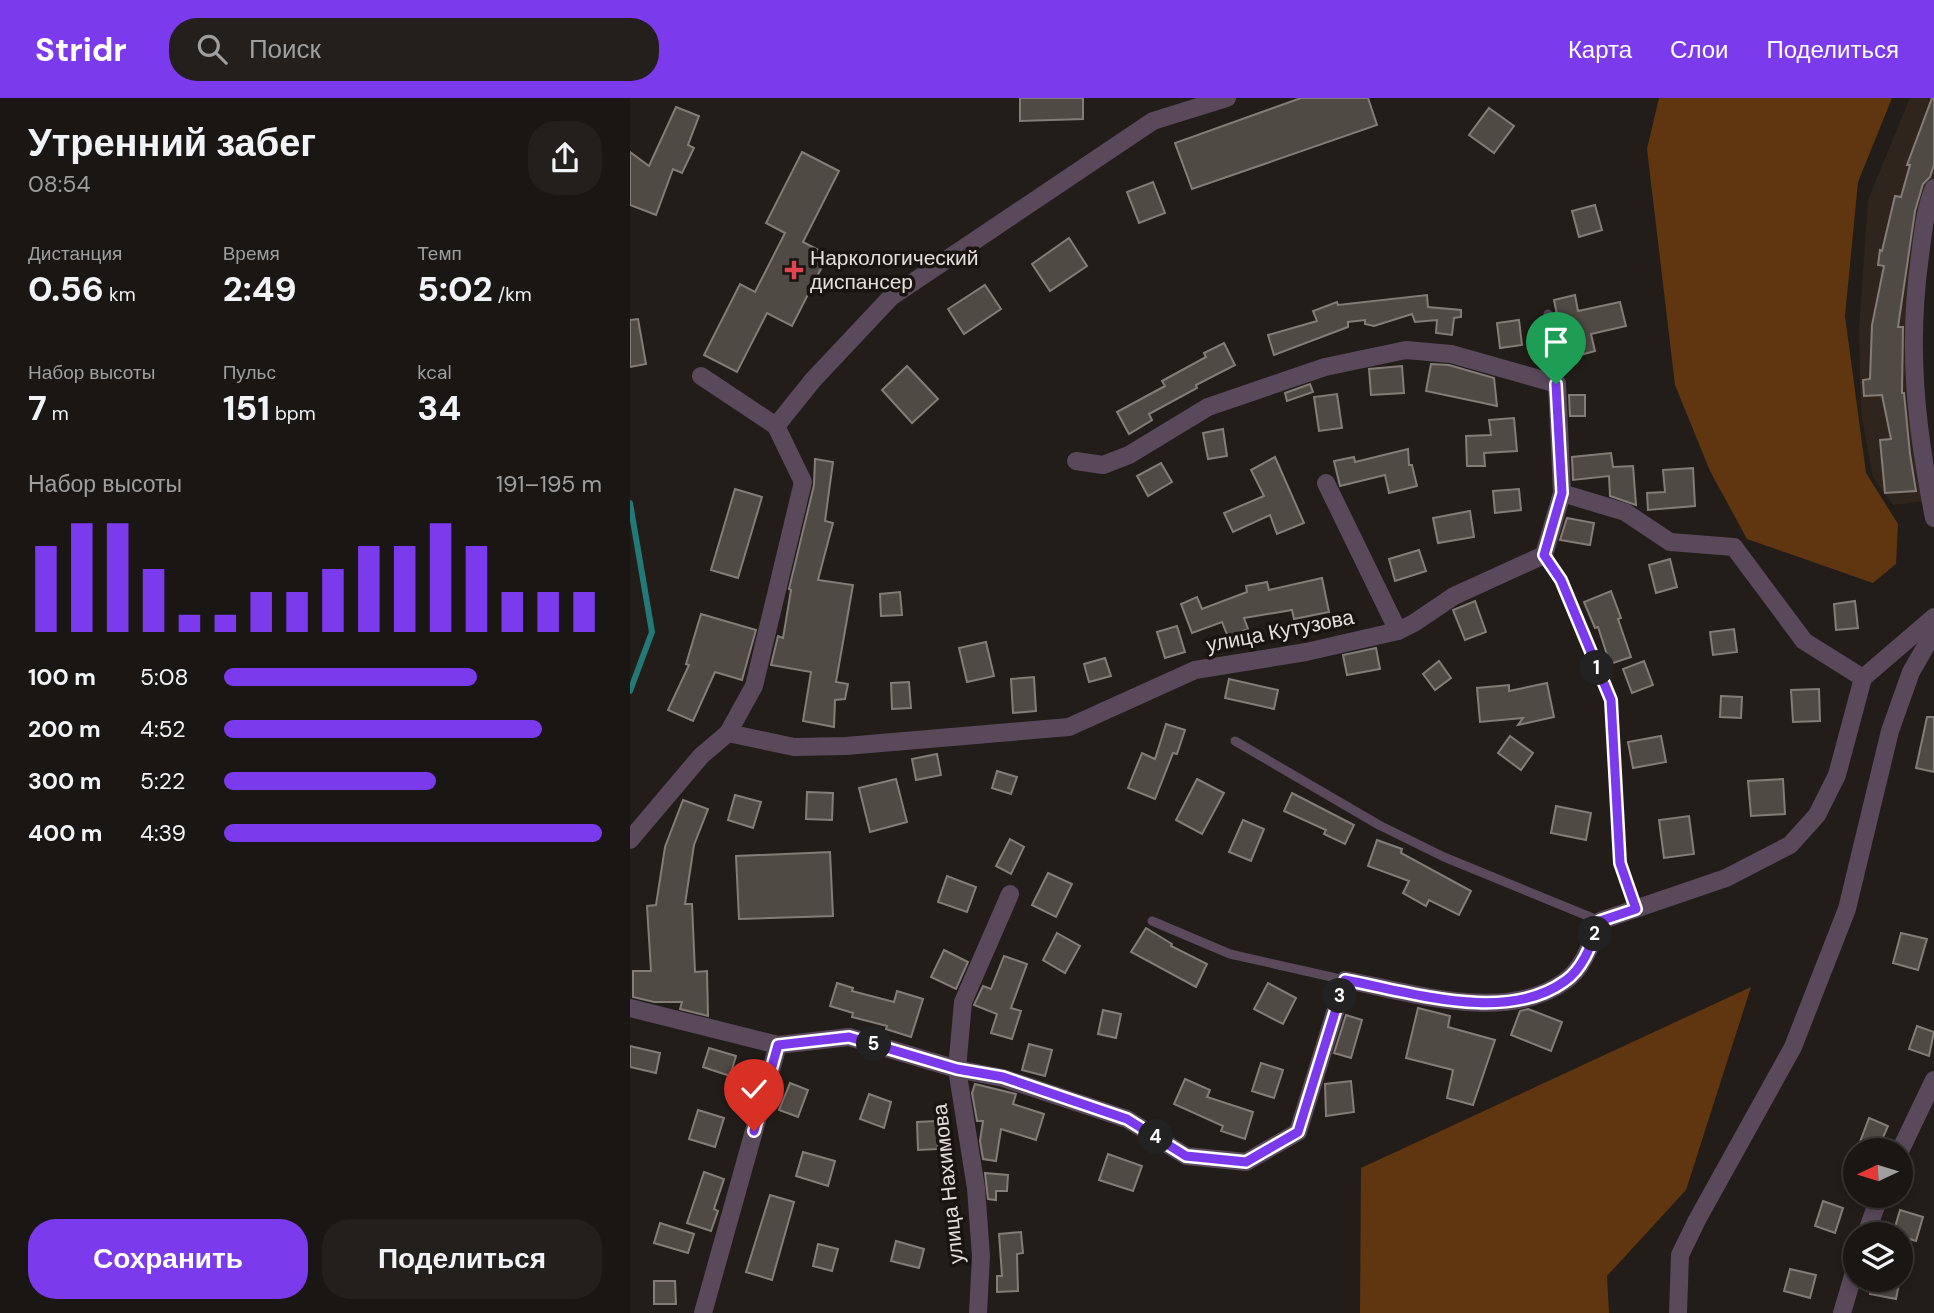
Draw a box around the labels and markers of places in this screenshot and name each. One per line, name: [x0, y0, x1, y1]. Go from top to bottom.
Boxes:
place label: Наркологический диспансер: [810, 244, 979, 296]
marker: Наркологический диспансер: [784, 260, 804, 280]
pin: [1526, 312, 1586, 384]
pin: 1: [1580, 650, 1614, 686]
pin: 2: [1578, 916, 1612, 952]
pin: 3: [1322, 978, 1358, 1014]
pin: 5: [856, 1026, 892, 1062]
pin: [724, 1059, 784, 1131]
pin: 4: [1138, 1119, 1174, 1154]

